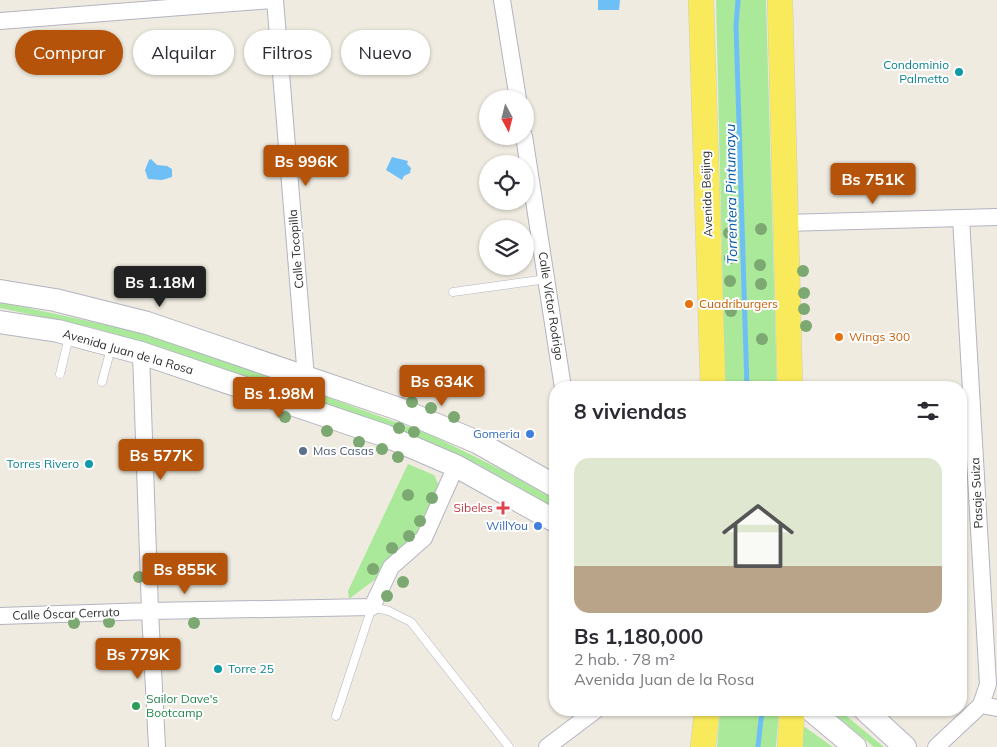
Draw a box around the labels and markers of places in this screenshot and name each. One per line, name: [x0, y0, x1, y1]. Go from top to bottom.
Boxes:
place label: Condominio Palmetto: [883, 57, 949, 86]
marker: Condominio Palmetto: [953, 66, 965, 78]
pin: Bs 996K: [260, 144, 352, 187]
pin: Bs 751K: [827, 162, 919, 205]
pin: Bs 1.18M: [108, 266, 212, 308]
place label: Cuadriburgers: [699, 296, 778, 311]
marker: Cuadriburgers: [683, 298, 695, 310]
place label: Wings 300: [849, 329, 910, 344]
marker: Wings 300: [833, 331, 845, 343]
pin: Bs 634K: [396, 364, 488, 407]
pin: Bs 1.98M: [227, 376, 331, 419]
place label: Gomeria: [473, 426, 520, 441]
marker: Gomeria: [524, 428, 536, 440]
pin: Bs 577K: [115, 438, 207, 481]
place label: Mas Casas: [313, 443, 374, 458]
marker: Mas Casas: [297, 445, 309, 457]
place label: Torres Rivero: [6, 456, 79, 471]
marker: Torres Rivero: [83, 458, 95, 470]
place label: Sibeles: [454, 500, 493, 515]
marker: Sibeles: [497, 502, 509, 514]
place label: WillYou: [486, 518, 528, 533]
marker: WillYou: [532, 520, 544, 532]
pin: Bs 855K: [139, 552, 231, 595]
pin: Bs 779K: [92, 638, 184, 680]
place label: Torre 25: [228, 661, 274, 676]
marker: Torre 25: [212, 663, 224, 675]
place label: Sailor Dave's Bootcamp: [146, 691, 218, 720]
marker: Sailor Dave's Bootcamp: [130, 700, 142, 712]

